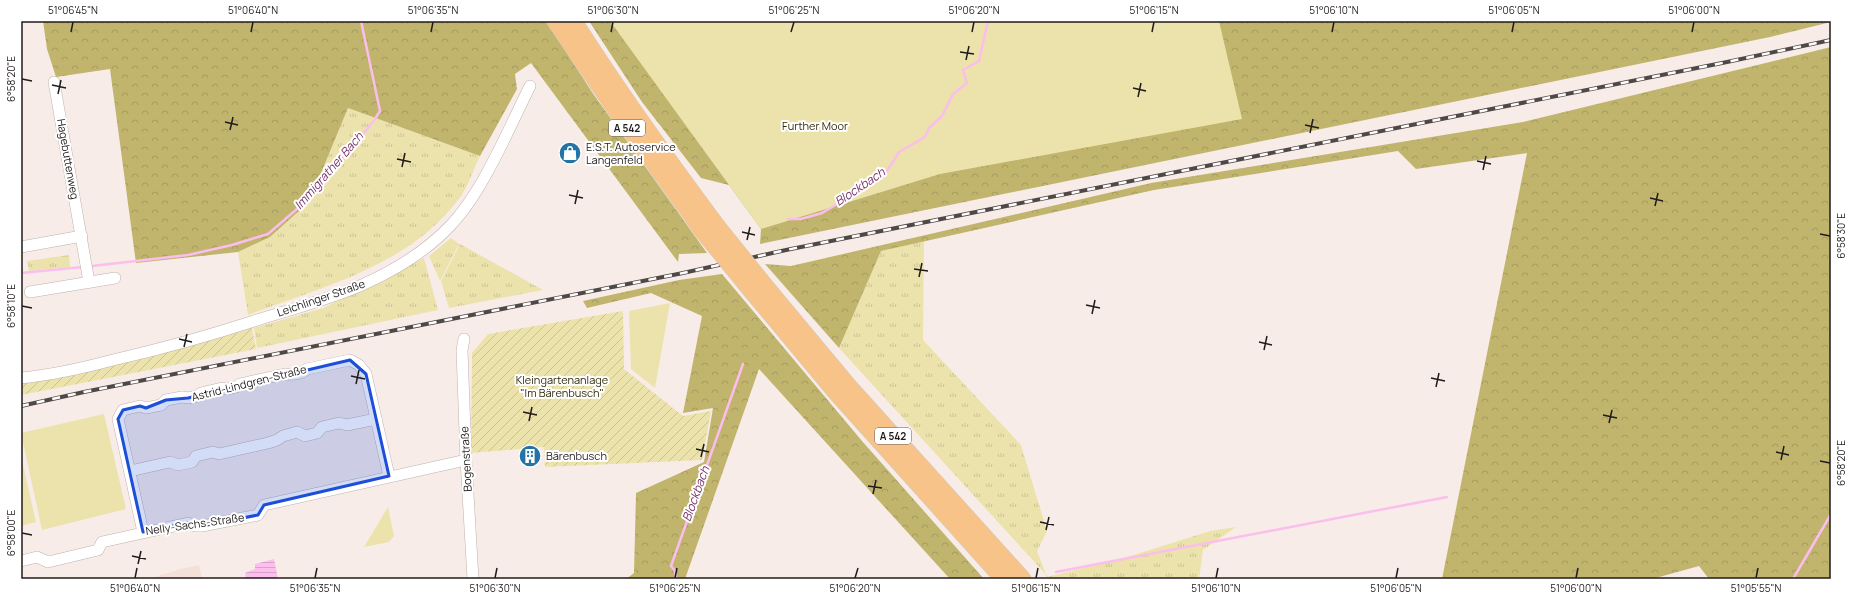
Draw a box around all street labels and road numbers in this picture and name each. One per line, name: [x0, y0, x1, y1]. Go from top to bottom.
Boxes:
street label: Hagebuttenweg: [54, 117, 83, 200]
road number: A 542: [609, 120, 645, 136]
street label: Leichlinger Straße: [275, 275, 367, 320]
street label: Astrid-Lindgren-Straße: [190, 361, 308, 404]
street label: Bogenstraße: [456, 425, 475, 492]
road number: A 542: [875, 428, 911, 444]
street label: Nelly-Sachs-Straße: [145, 509, 246, 538]

